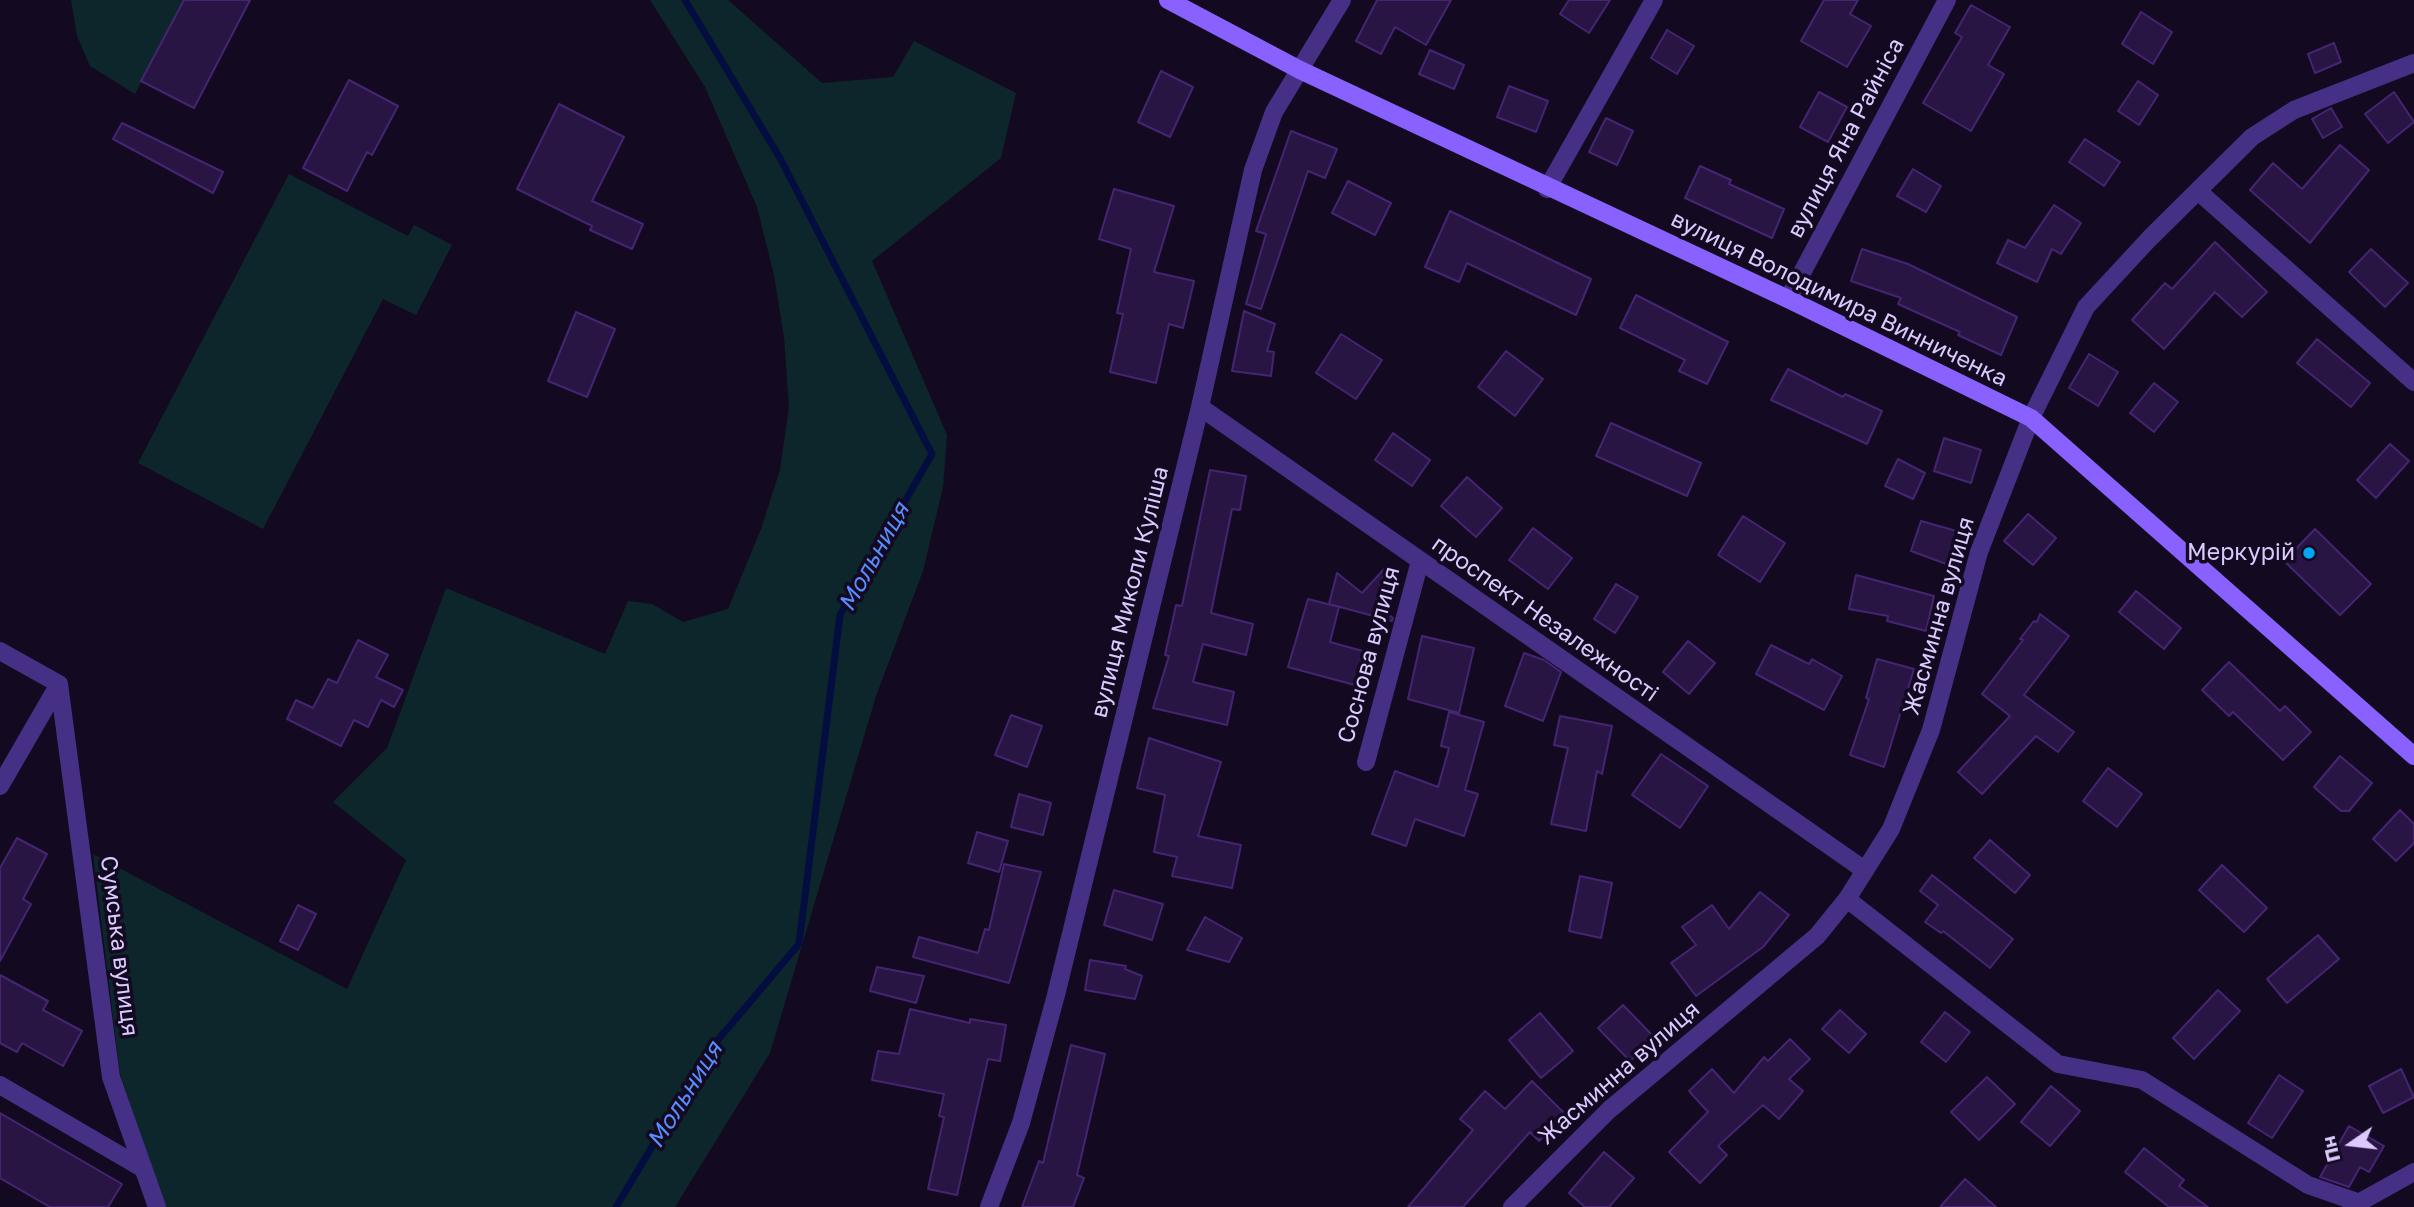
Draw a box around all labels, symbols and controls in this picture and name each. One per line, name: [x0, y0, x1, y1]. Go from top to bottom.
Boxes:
street label: вулиця Яна Райніса: [1782, 33, 1910, 243]
street label: вулиця Володимира Винниченка: [1666, 205, 2012, 393]
street label: вулиця Миколи Куліша: [1085, 463, 1175, 721]
water label: Мольниця: [832, 498, 916, 616]
street label: Жасминна вулиця: [1898, 514, 1980, 718]
street label: проспект Незалежності: [1426, 530, 1664, 708]
place label: Меркурій: [2187, 539, 2295, 567]
marker: Меркурій: [2301, 545, 2317, 561]
street label: Соснова вулиця: [1332, 564, 1406, 746]
street label: Сумська вулиця: [94, 854, 144, 1038]
street label: Жасминна вулиця: [1533, 995, 1705, 1151]
water label: Мольниця: [641, 1037, 729, 1153]
north arrow: [2316, 1109, 2386, 1179]
text: Пн: [2316, 1134, 2344, 1165]

